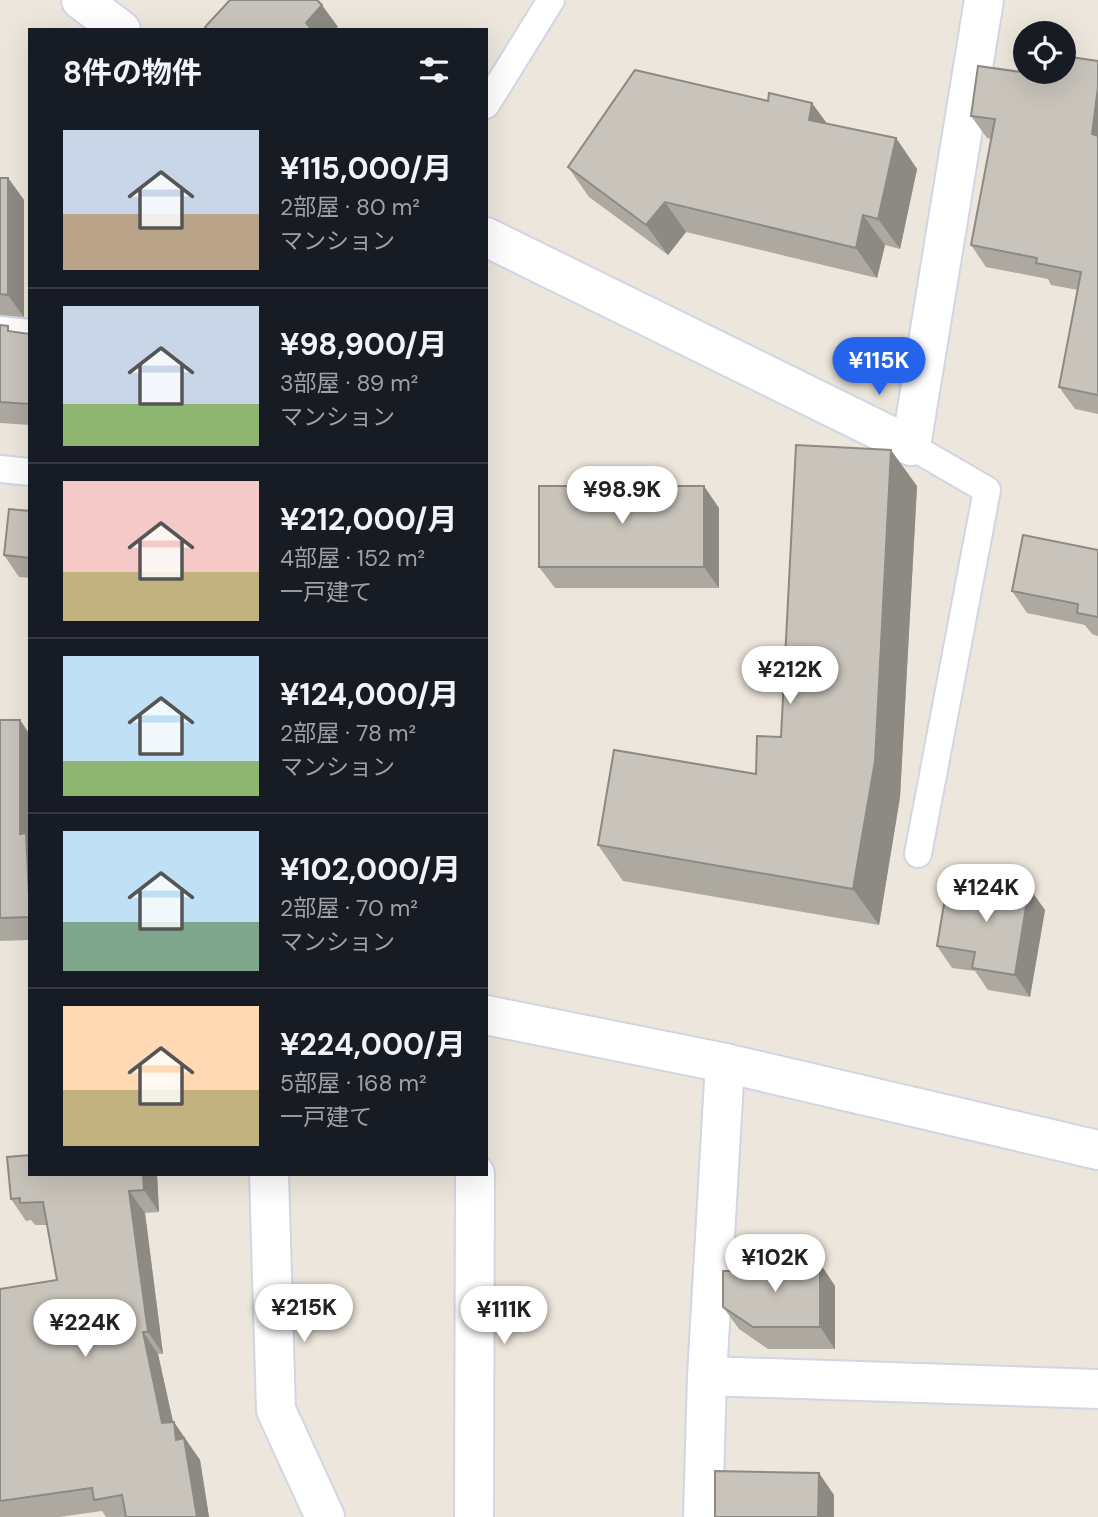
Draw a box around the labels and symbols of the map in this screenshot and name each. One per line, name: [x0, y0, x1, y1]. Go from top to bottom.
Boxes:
pin: ¥115K: [830, 338, 928, 397]
pin: ¥98.9K: [565, 466, 679, 526]
pin: ¥212K: [741, 646, 839, 706]
pin: ¥124K: [937, 864, 1035, 924]
pin: ¥102K: [726, 1234, 824, 1294]
pin: ¥215K: [255, 1284, 353, 1344]
pin: ¥111K: [455, 1286, 553, 1346]
pin: ¥224K: [36, 1300, 134, 1359]

